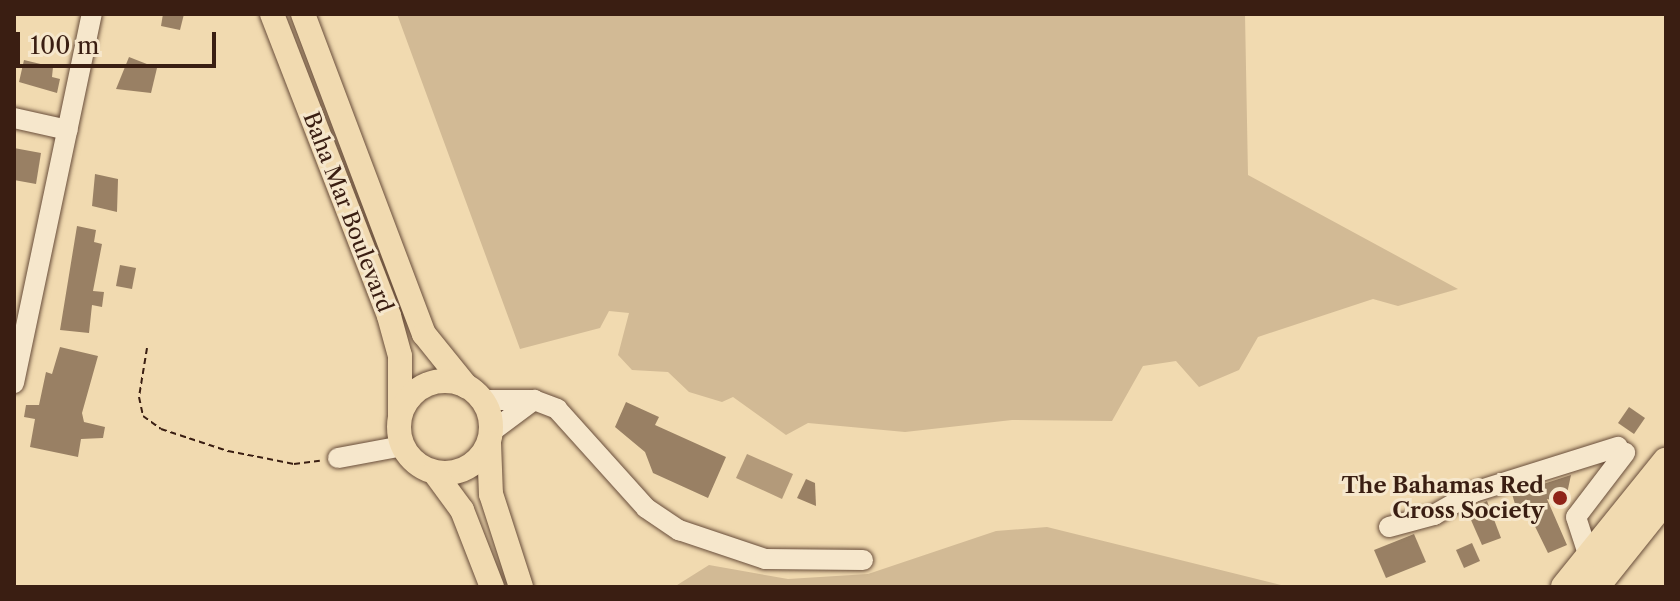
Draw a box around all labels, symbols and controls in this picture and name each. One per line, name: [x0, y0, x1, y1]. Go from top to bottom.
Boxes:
scale bar: [20, 16, 220, 66]
text: 100 m: [30, 31, 99, 60]
street label: Baha Mar Boulevard: [297, 108, 399, 316]
place label: The Bahamas Red Cross Society: [1341, 472, 1544, 524]
marker: The Bahamas Red Cross Society: [1551, 489, 1569, 507]

